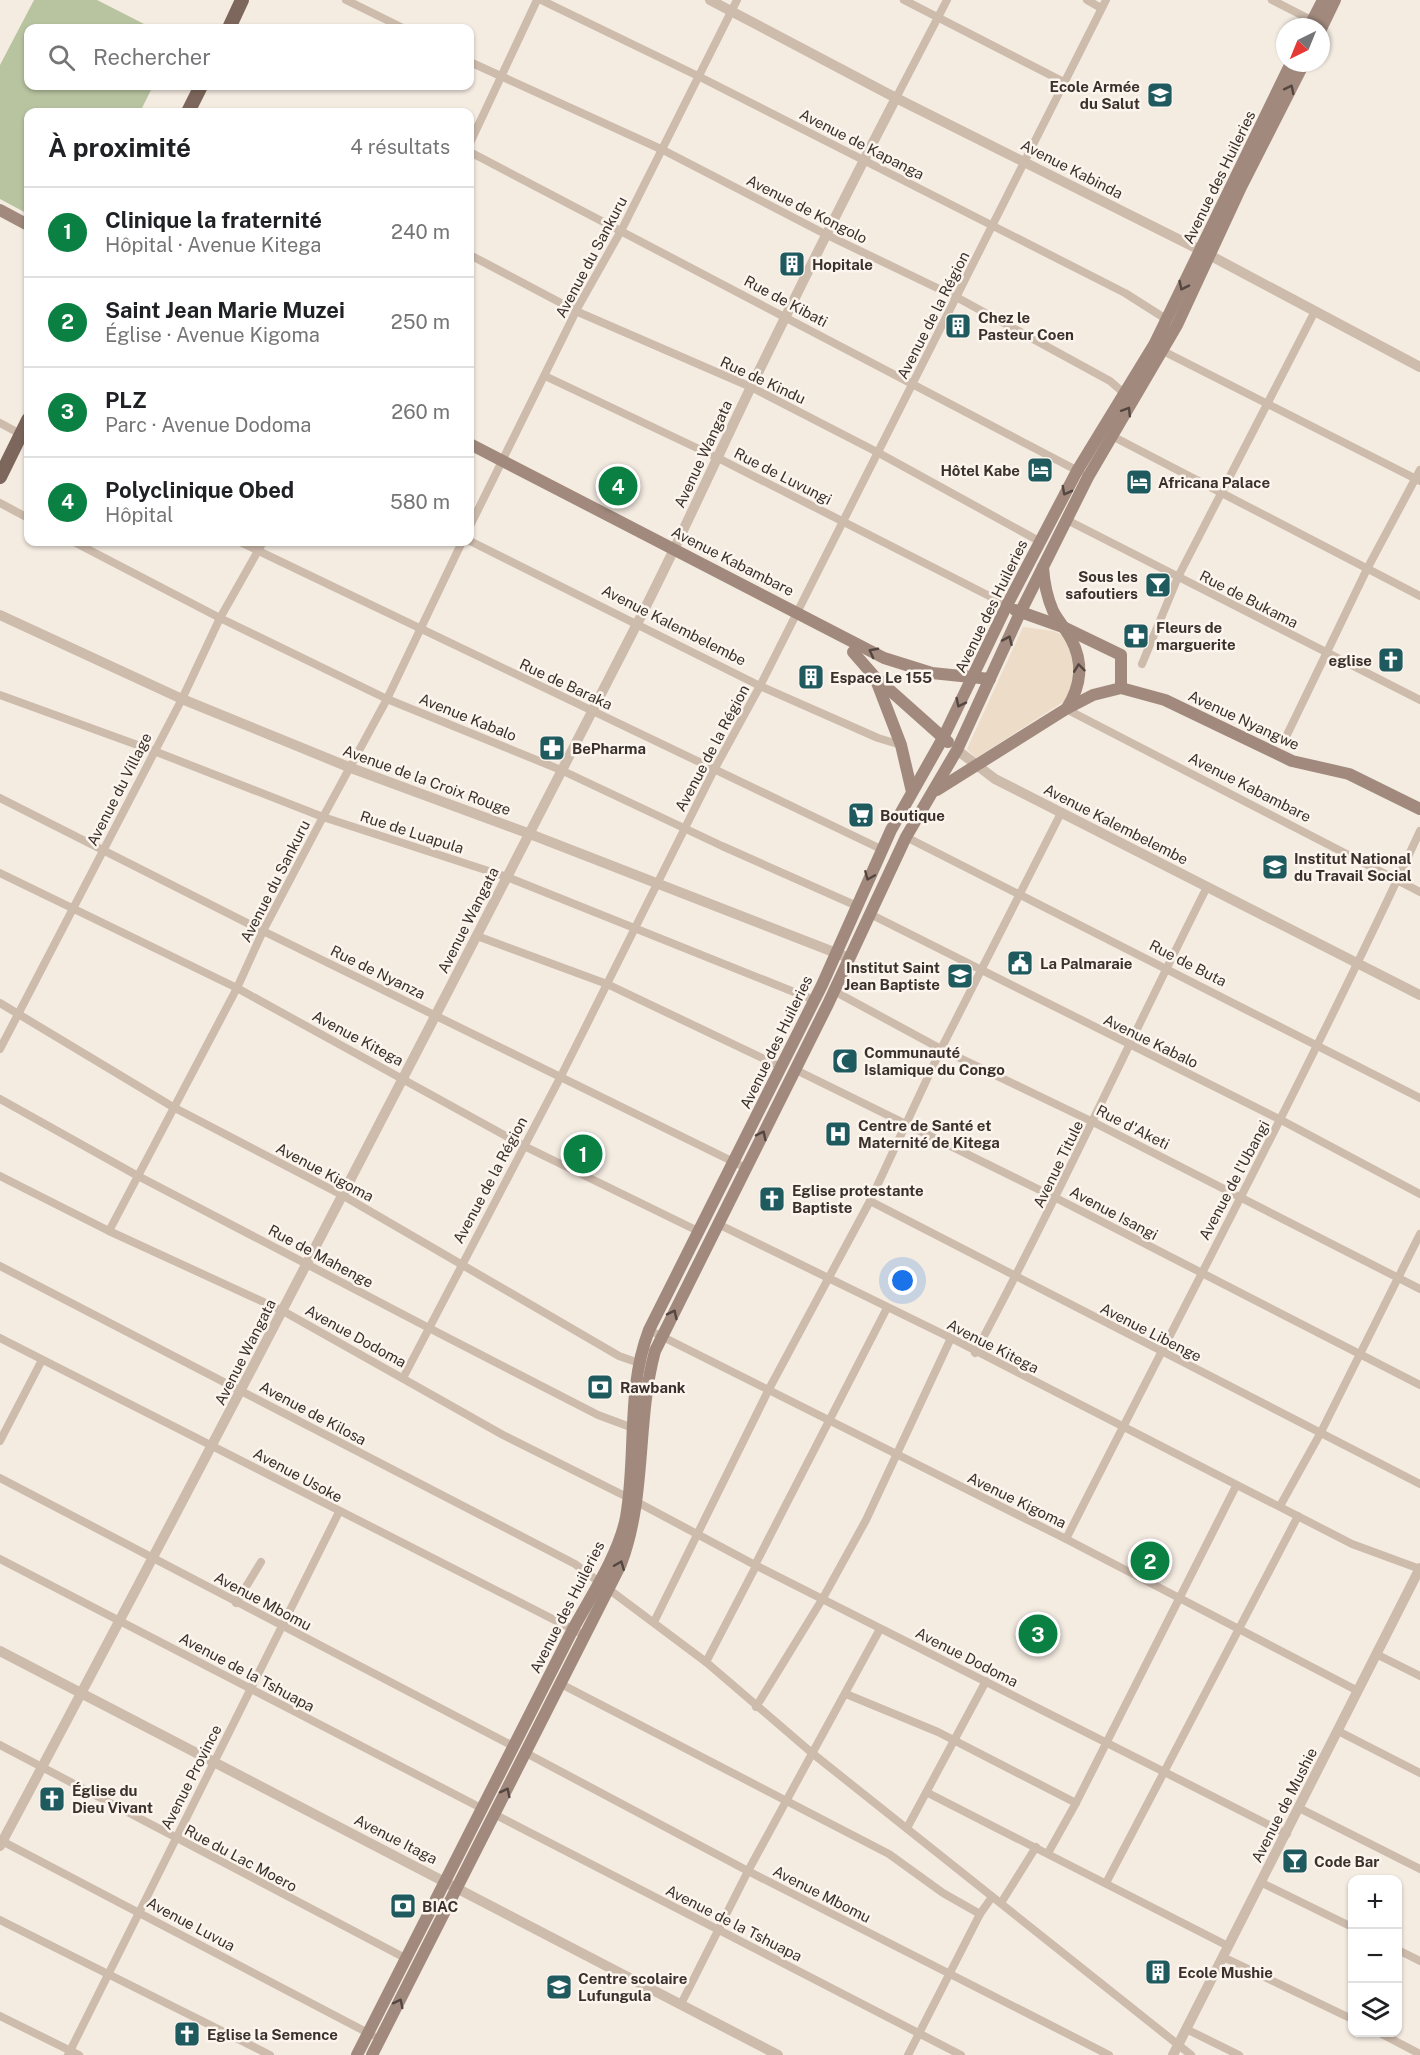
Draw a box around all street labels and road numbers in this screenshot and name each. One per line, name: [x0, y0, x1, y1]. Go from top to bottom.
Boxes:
street label: Avenue de Kapanga: [797, 105, 927, 183]
street label: Avenue des Huileries: [1179, 108, 1259, 246]
street label: Avenue Kabinda: [1018, 136, 1126, 202]
street label: Avenue de Kongolo: [744, 171, 870, 247]
street label: Avenue du Sankuru: [552, 194, 630, 320]
street label: Avenue de la Région: [893, 248, 973, 382]
street label: Rue de Kibati: [741, 272, 831, 330]
street label: Rue de Kindu: [718, 353, 808, 407]
street label: Avenue Wangata: [671, 398, 735, 510]
street label: Rue de Luvungi: [731, 444, 835, 508]
street label: Avenue Kabambare: [669, 523, 797, 599]
street label: Avenue des Huileries: [951, 537, 1031, 675]
street label: Rue de Bukama: [1197, 567, 1301, 631]
street label: Avenue Kalembelembe: [599, 581, 749, 669]
street label: Rue de Baraka: [517, 655, 615, 713]
street label: Avenue de la Région: [671, 682, 753, 814]
street label: Avenue Nyangwe: [1186, 687, 1302, 753]
street label: Avenue Kabalo: [417, 690, 519, 744]
street label: Avenue du Village: [83, 730, 155, 848]
street label: Avenue de la Croix Rouge: [341, 742, 513, 818]
street label: Avenue Kabambare: [1186, 749, 1314, 825]
street label: Avenue Kalembelembe: [1041, 780, 1191, 868]
street label: Rue de Luapula: [358, 807, 466, 857]
street label: Avenue du Sankuru: [237, 817, 313, 945]
street label: Avenue Wangata: [434, 864, 502, 976]
street label: Rue de Buta: [1147, 936, 1229, 990]
street label: Rue de Nyanza: [328, 942, 428, 1002]
street label: Avenue des Huileries: [736, 973, 816, 1111]
street label: Avenue Kitega: [310, 1007, 406, 1069]
street label: Avenue Kabalo: [1101, 1011, 1201, 1071]
street label: Rue d'Aketi: [1094, 1101, 1172, 1153]
street label: Avenue de la Région: [449, 1114, 531, 1246]
street label: Avenue de l'Ubangi: [1195, 1117, 1273, 1243]
street label: Avenue Titule: [1030, 1118, 1086, 1210]
street label: Avenue Kigoma: [273, 1139, 377, 1205]
street label: Avenue Isangi: [1067, 1183, 1161, 1243]
street label: Rue de Mahenge: [266, 1221, 376, 1291]
street label: Avenue Wangata: [211, 1296, 279, 1408]
street label: Avenue Libenge: [1098, 1299, 1204, 1365]
street label: Avenue Dodoma: [303, 1301, 409, 1371]
street label: Avenue Kitega: [944, 1316, 1042, 1376]
street label: Avenue de Kilosa: [257, 1378, 369, 1448]
street label: Avenue Usoke: [251, 1444, 345, 1506]
street label: Avenue Kigoma: [965, 1469, 1069, 1531]
street label: Avenue des Huileries: [526, 1538, 608, 1676]
street label: Avenue Mbomu: [212, 1568, 314, 1634]
street label: Avenue Dodoma: [913, 1624, 1021, 1690]
street label: Avenue de la Tshuapa: [177, 1629, 317, 1715]
street label: Avenue Province: [157, 1722, 225, 1832]
street label: Avenue de Mushie: [1248, 1745, 1320, 1865]
street label: Avenue Itaga: [352, 1811, 440, 1867]
street label: Rue du Lac Moero: [182, 1821, 300, 1895]
street label: Avenue Mbomu: [770, 1862, 874, 1926]
street label: Avenue de la Tshuapa: [663, 1881, 805, 1965]
street label: Avenue Luvua: [144, 1894, 238, 1954]

